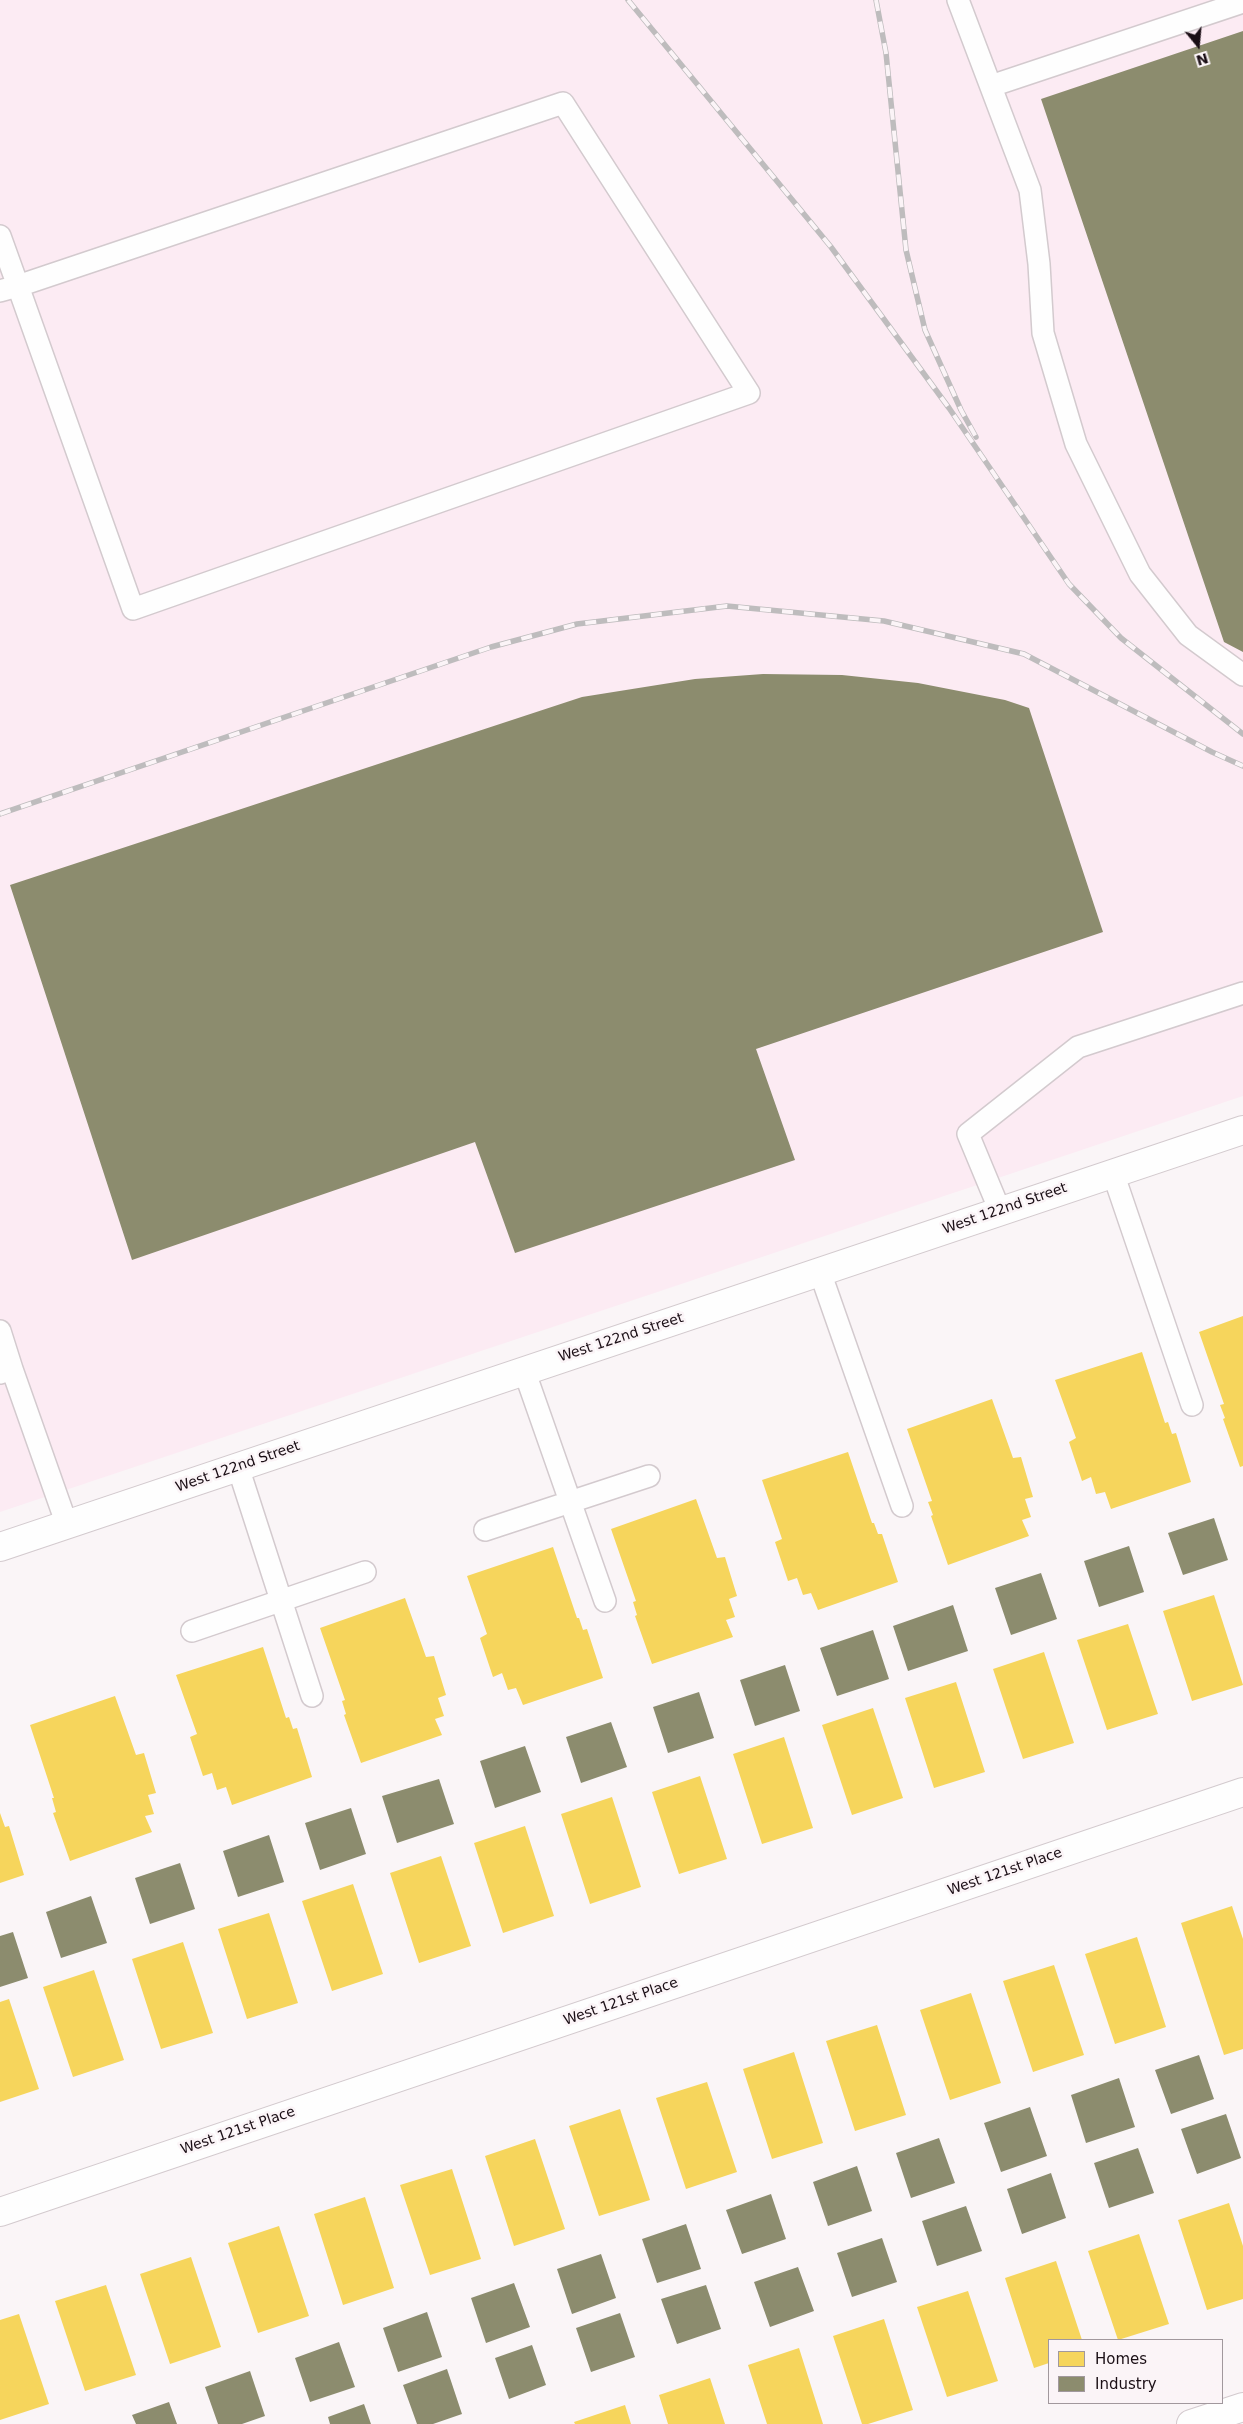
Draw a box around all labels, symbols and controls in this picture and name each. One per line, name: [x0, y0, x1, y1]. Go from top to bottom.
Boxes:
north arrow: [1173, 20, 1223, 70]
text: N: [1194, 50, 1210, 69]
street label: West 122nd Street: [941, 1180, 1069, 1238]
street label: West 122nd Street: [556, 1310, 686, 1366]
street label: West 122nd Street: [174, 1438, 302, 1496]
street label: West 121st Place: [946, 1845, 1064, 1899]
street label: West 121st Place: [562, 1975, 680, 2029]
street label: West 121st Place: [179, 2104, 297, 2158]
legend: [1048, 2339, 1223, 2404]
text: Homes: [1095, 2350, 1147, 2368]
text: Industry: [1095, 2375, 1157, 2393]

